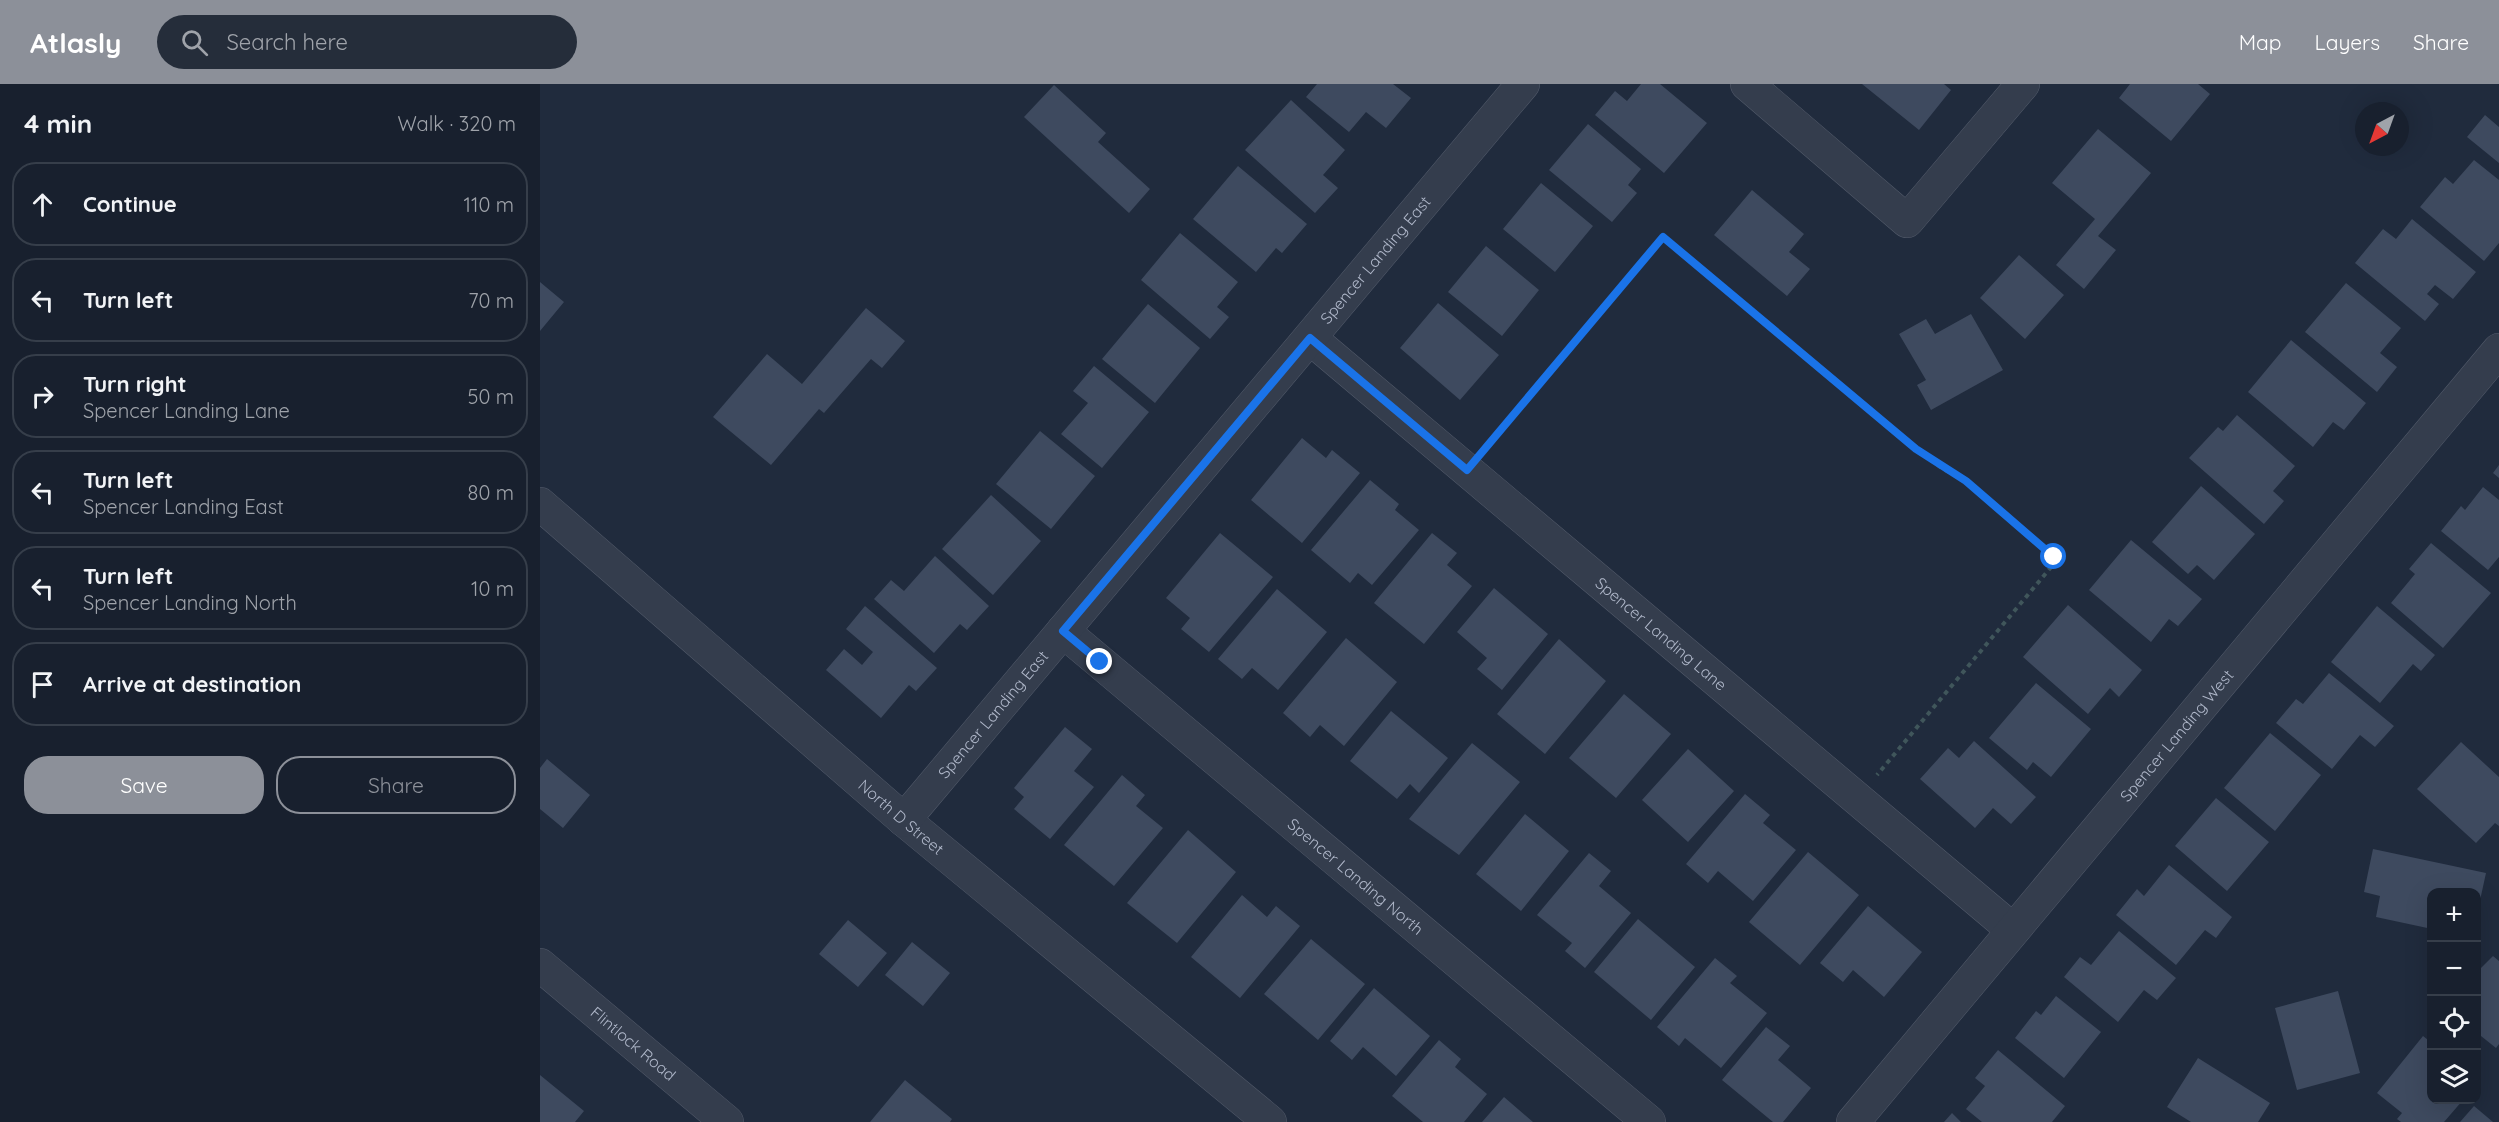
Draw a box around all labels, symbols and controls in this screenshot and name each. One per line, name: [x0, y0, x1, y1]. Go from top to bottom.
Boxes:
search box: [157, 15, 577, 69]
text: Atlasly: [30, 25, 121, 60]
icon: search: [178, 26, 211, 59]
text: Search here: [226, 28, 348, 56]
text: Map: [2239, 29, 2282, 55]
text: Layers: [2315, 29, 2380, 55]
text: Share: [2413, 29, 2469, 55]
north arrow: [2355, 102, 2409, 156]
text: 4 min: [24, 107, 92, 140]
text: Walk · 320 m: [397, 111, 516, 136]
icon: ahead: [26, 188, 59, 221]
text: Continue: [83, 190, 177, 218]
text: 110 m: [464, 192, 514, 217]
street label: Spencer Landing East: [1316, 192, 1435, 328]
icon: left: [26, 284, 59, 317]
text: Turn left: [83, 286, 173, 314]
text: 70 m: [468, 288, 514, 313]
text: Turn right: [83, 370, 187, 398]
icon: right: [26, 380, 59, 413]
text: 50 m: [468, 384, 514, 409]
text: Spencer Landing Lane: [83, 398, 290, 423]
text: Turn left: [83, 466, 173, 494]
icon: left: [26, 476, 59, 509]
text: 80 m: [468, 480, 514, 505]
text: Spencer Landing East: [83, 494, 284, 519]
route start: [2040, 543, 2066, 569]
text: Turn left: [83, 562, 173, 590]
icon: left: [26, 572, 59, 605]
street label: Spencer Landing Lane: [1591, 573, 1731, 695]
text: 10 m: [471, 576, 514, 601]
text: Spencer Landing North: [83, 590, 297, 615]
street label: Spencer Landing East: [933, 646, 1052, 782]
route end: [1086, 648, 1112, 674]
street label: Spencer Landing West: [2115, 665, 2237, 806]
icon: arrive: [26, 668, 59, 701]
text: Arrive at destination: [83, 670, 301, 698]
button: Save: [24, 756, 264, 814]
button: Share: [276, 756, 516, 814]
street label: North D Street: [854, 775, 948, 859]
street label: Spencer Landing North: [1284, 814, 1428, 939]
map controls: [2427, 888, 2481, 1104]
button: +: [2427, 888, 2481, 942]
button: −: [2427, 942, 2481, 996]
button: locate: [2427, 996, 2481, 1050]
street label: Flintlock Road: [587, 1002, 680, 1085]
button: layers: [2427, 1050, 2481, 1104]

